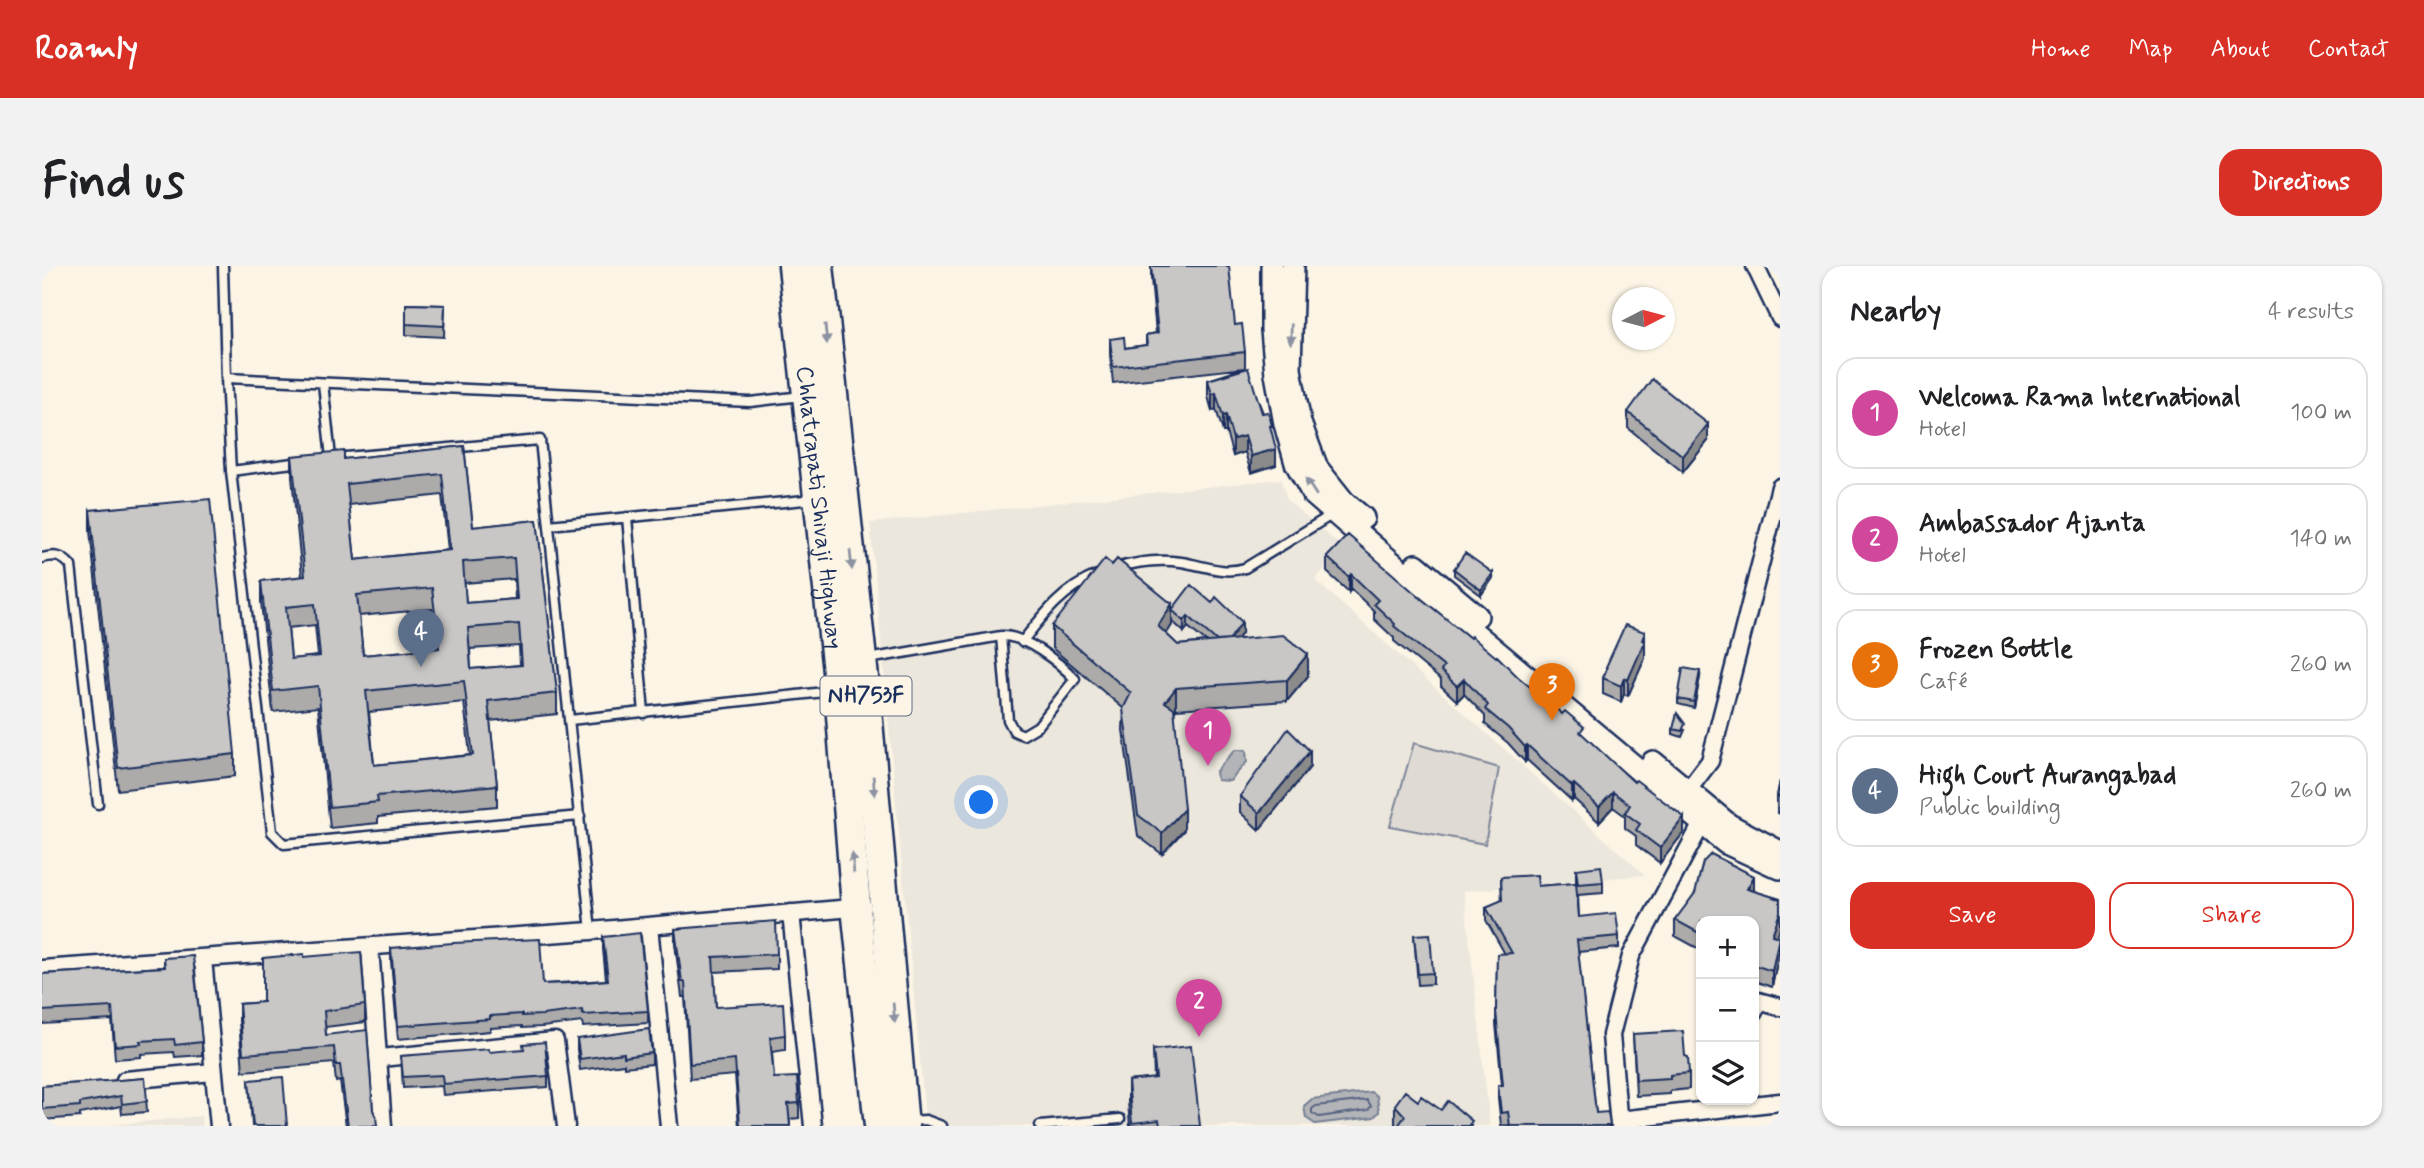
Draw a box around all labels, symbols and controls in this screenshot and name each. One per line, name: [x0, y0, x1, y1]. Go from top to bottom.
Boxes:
text: Roamly: [35, 27, 138, 71]
text: Home: [2031, 34, 2091, 65]
text: Map: [2129, 34, 2173, 65]
text: About: [2211, 34, 2270, 65]
text: Contact: [2308, 34, 2389, 65]
button: Directions: [2219, 149, 2382, 216]
text: Find us: [42, 150, 185, 215]
north arrow: [1612, 287, 1675, 350]
text: Nearby: [1850, 292, 1941, 331]
text: 4 results: [2268, 297, 2354, 327]
one-way arrow: [821, 323, 832, 345]
one-way arrow: [1286, 323, 1297, 345]
street label: Chhatrapati Shivaji Highway: [788, 364, 850, 651]
text: Welcoma Rama International: [1919, 381, 2240, 415]
text: 1: [1870, 398, 1880, 428]
text: 100 m: [2290, 398, 2352, 428]
text: Hotel: [1919, 415, 1966, 445]
one-way arrow: [1304, 477, 1317, 497]
text: Ambassador Ajanta: [1919, 507, 2146, 541]
text: 2: [1869, 524, 1881, 554]
text: 140 m: [2289, 524, 2352, 554]
text: Hotel: [1919, 541, 1966, 571]
one-way arrow: [845, 549, 856, 571]
pin: 4: [398, 609, 444, 667]
text: Frozen Bottle: [1919, 633, 2073, 667]
text: 3: [1870, 650, 1880, 680]
text: 260 m: [2290, 650, 2352, 680]
pin: 3: [1529, 663, 1575, 721]
text: Café: [1919, 667, 1968, 697]
road number: NH753F: [820, 676, 912, 716]
pin: 1: [1185, 708, 1231, 766]
text: High Court Aurangabad: [1919, 759, 2176, 793]
one-way arrow: [868, 776, 879, 798]
text: 4: [1868, 776, 1882, 806]
text: 260 m: [2290, 776, 2352, 806]
your location: [964, 785, 998, 819]
text: Public building: [1919, 793, 2061, 823]
one-way arrow: [847, 852, 858, 874]
button: Save: [1850, 882, 2095, 949]
button: Share: [2109, 882, 2354, 949]
map controls: [1696, 916, 1759, 1105]
button: +: [1696, 916, 1759, 979]
pin: 2: [1176, 979, 1222, 1037]
button: −: [1696, 979, 1759, 1042]
one-way arrow: [889, 1002, 900, 1024]
button: layers: [1696, 1042, 1759, 1105]

